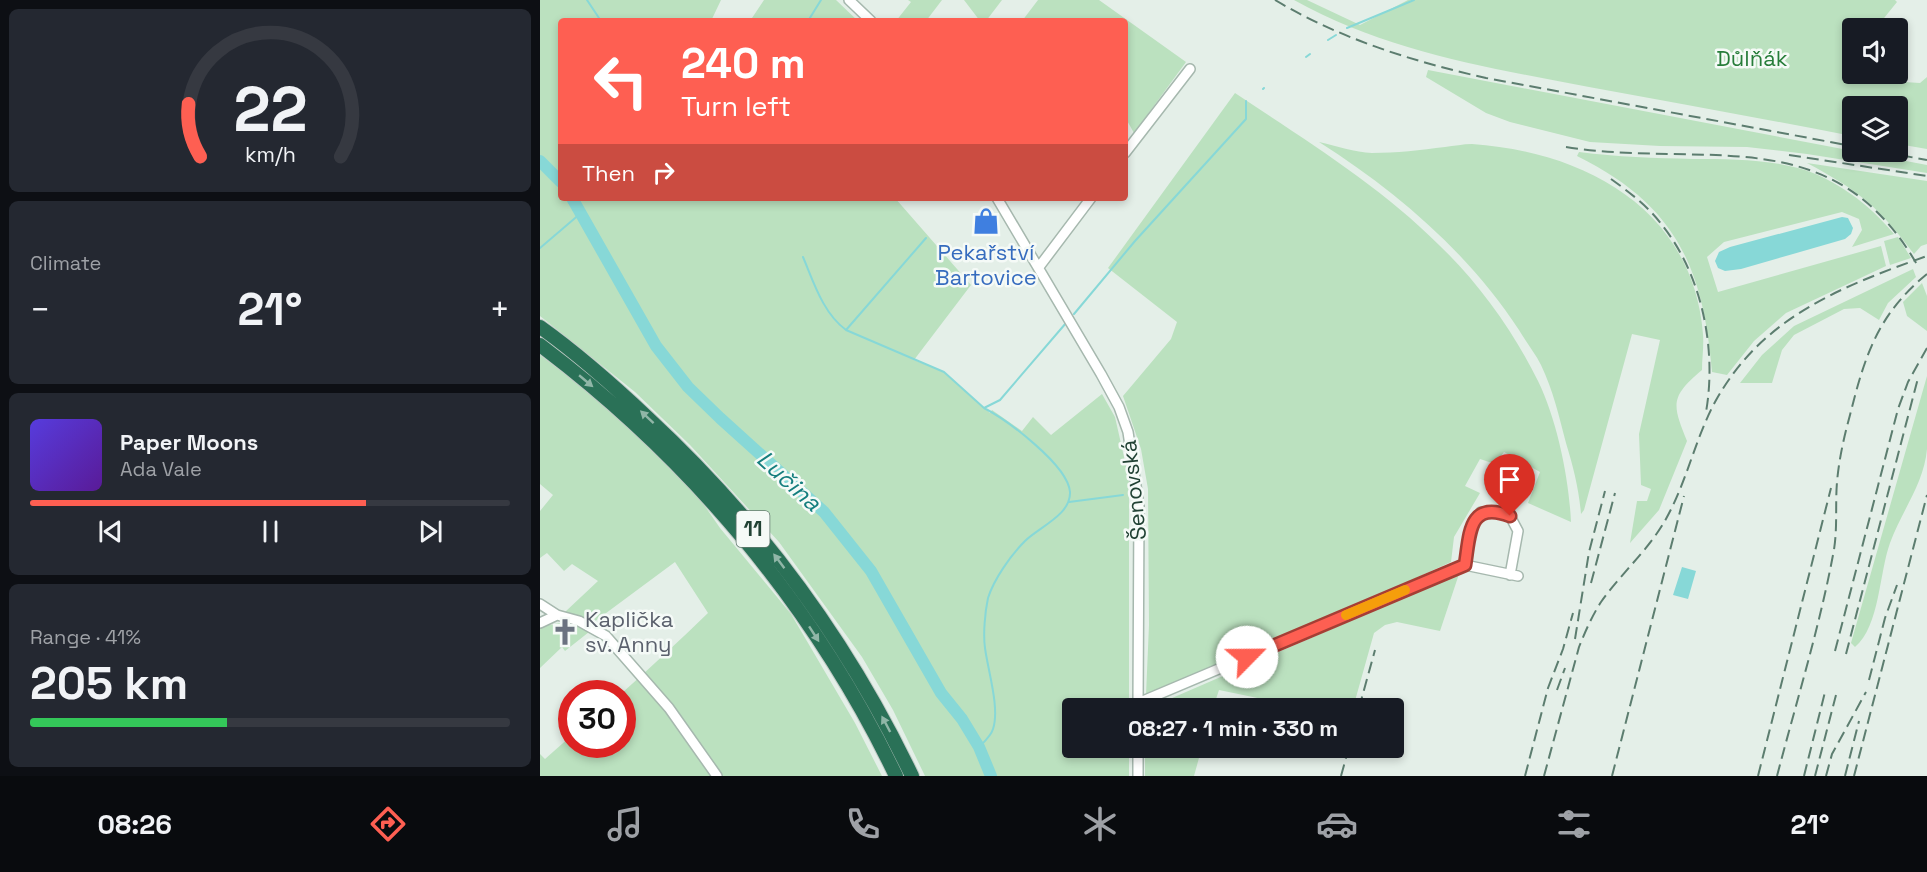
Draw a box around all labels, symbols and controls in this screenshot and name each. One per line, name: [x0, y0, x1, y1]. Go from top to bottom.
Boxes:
map controls: [1842, 18, 1908, 162]
button: sound: [1842, 18, 1908, 84]
text: 240 m: [681, 37, 806, 90]
icon: left: [582, 42, 660, 120]
park label: Důlňák: [1716, 44, 1788, 72]
text: 22: [233, 71, 307, 150]
text: Turn left: [681, 89, 791, 124]
button: layers: [1842, 96, 1908, 162]
text: km/h: [244, 142, 296, 169]
icon: right: [647, 156, 680, 189]
text: Then: [582, 159, 635, 187]
shop icon: Pekařství Bartovice: [971, 206, 1001, 236]
place label: Pekařství Bartovice: [935, 238, 1037, 291]
text: Climate: [30, 250, 101, 276]
text: 21°: [238, 281, 302, 338]
text: −: [30, 289, 50, 331]
text: +: [490, 289, 510, 331]
one-way arrow: [578, 374, 593, 387]
one-way arrow: [640, 410, 655, 424]
text: Paper Moons: [120, 428, 258, 456]
street label: Šenovská: [1114, 438, 1152, 541]
water label: Lučina: [751, 444, 828, 518]
pin: [1484, 454, 1535, 516]
text: Ada Vale: [120, 456, 202, 482]
icon: arrive: [1493, 463, 1526, 496]
road number: 11: [736, 511, 770, 547]
icon: previous: [94, 515, 127, 548]
icon: pause: [254, 515, 287, 548]
icon: next: [414, 515, 447, 548]
one-way arrow: [774, 553, 786, 568]
place label: Kaplička sv. Anny: [585, 605, 674, 658]
church icon: Kaplička sv. Anny: [550, 617, 580, 647]
text: Range · 41%: [30, 624, 141, 650]
position arrow: [1215, 625, 1279, 689]
one-way arrow: [809, 626, 820, 642]
text: 205 km: [30, 655, 188, 712]
speed limit sign: 30: [558, 680, 636, 758]
text: 08:27 · 1 min · 330 m: [1128, 714, 1338, 742]
one-way arrow: [881, 715, 891, 732]
icon: directions: [367, 803, 409, 845]
icon: music: [604, 803, 646, 845]
icon: phone: [842, 803, 884, 845]
icon: climate: [1079, 803, 1121, 845]
icon: car: [1316, 803, 1358, 845]
icon: filters: [1553, 803, 1595, 845]
text: 08:26: [98, 807, 172, 842]
text: 21°: [1790, 807, 1829, 842]

